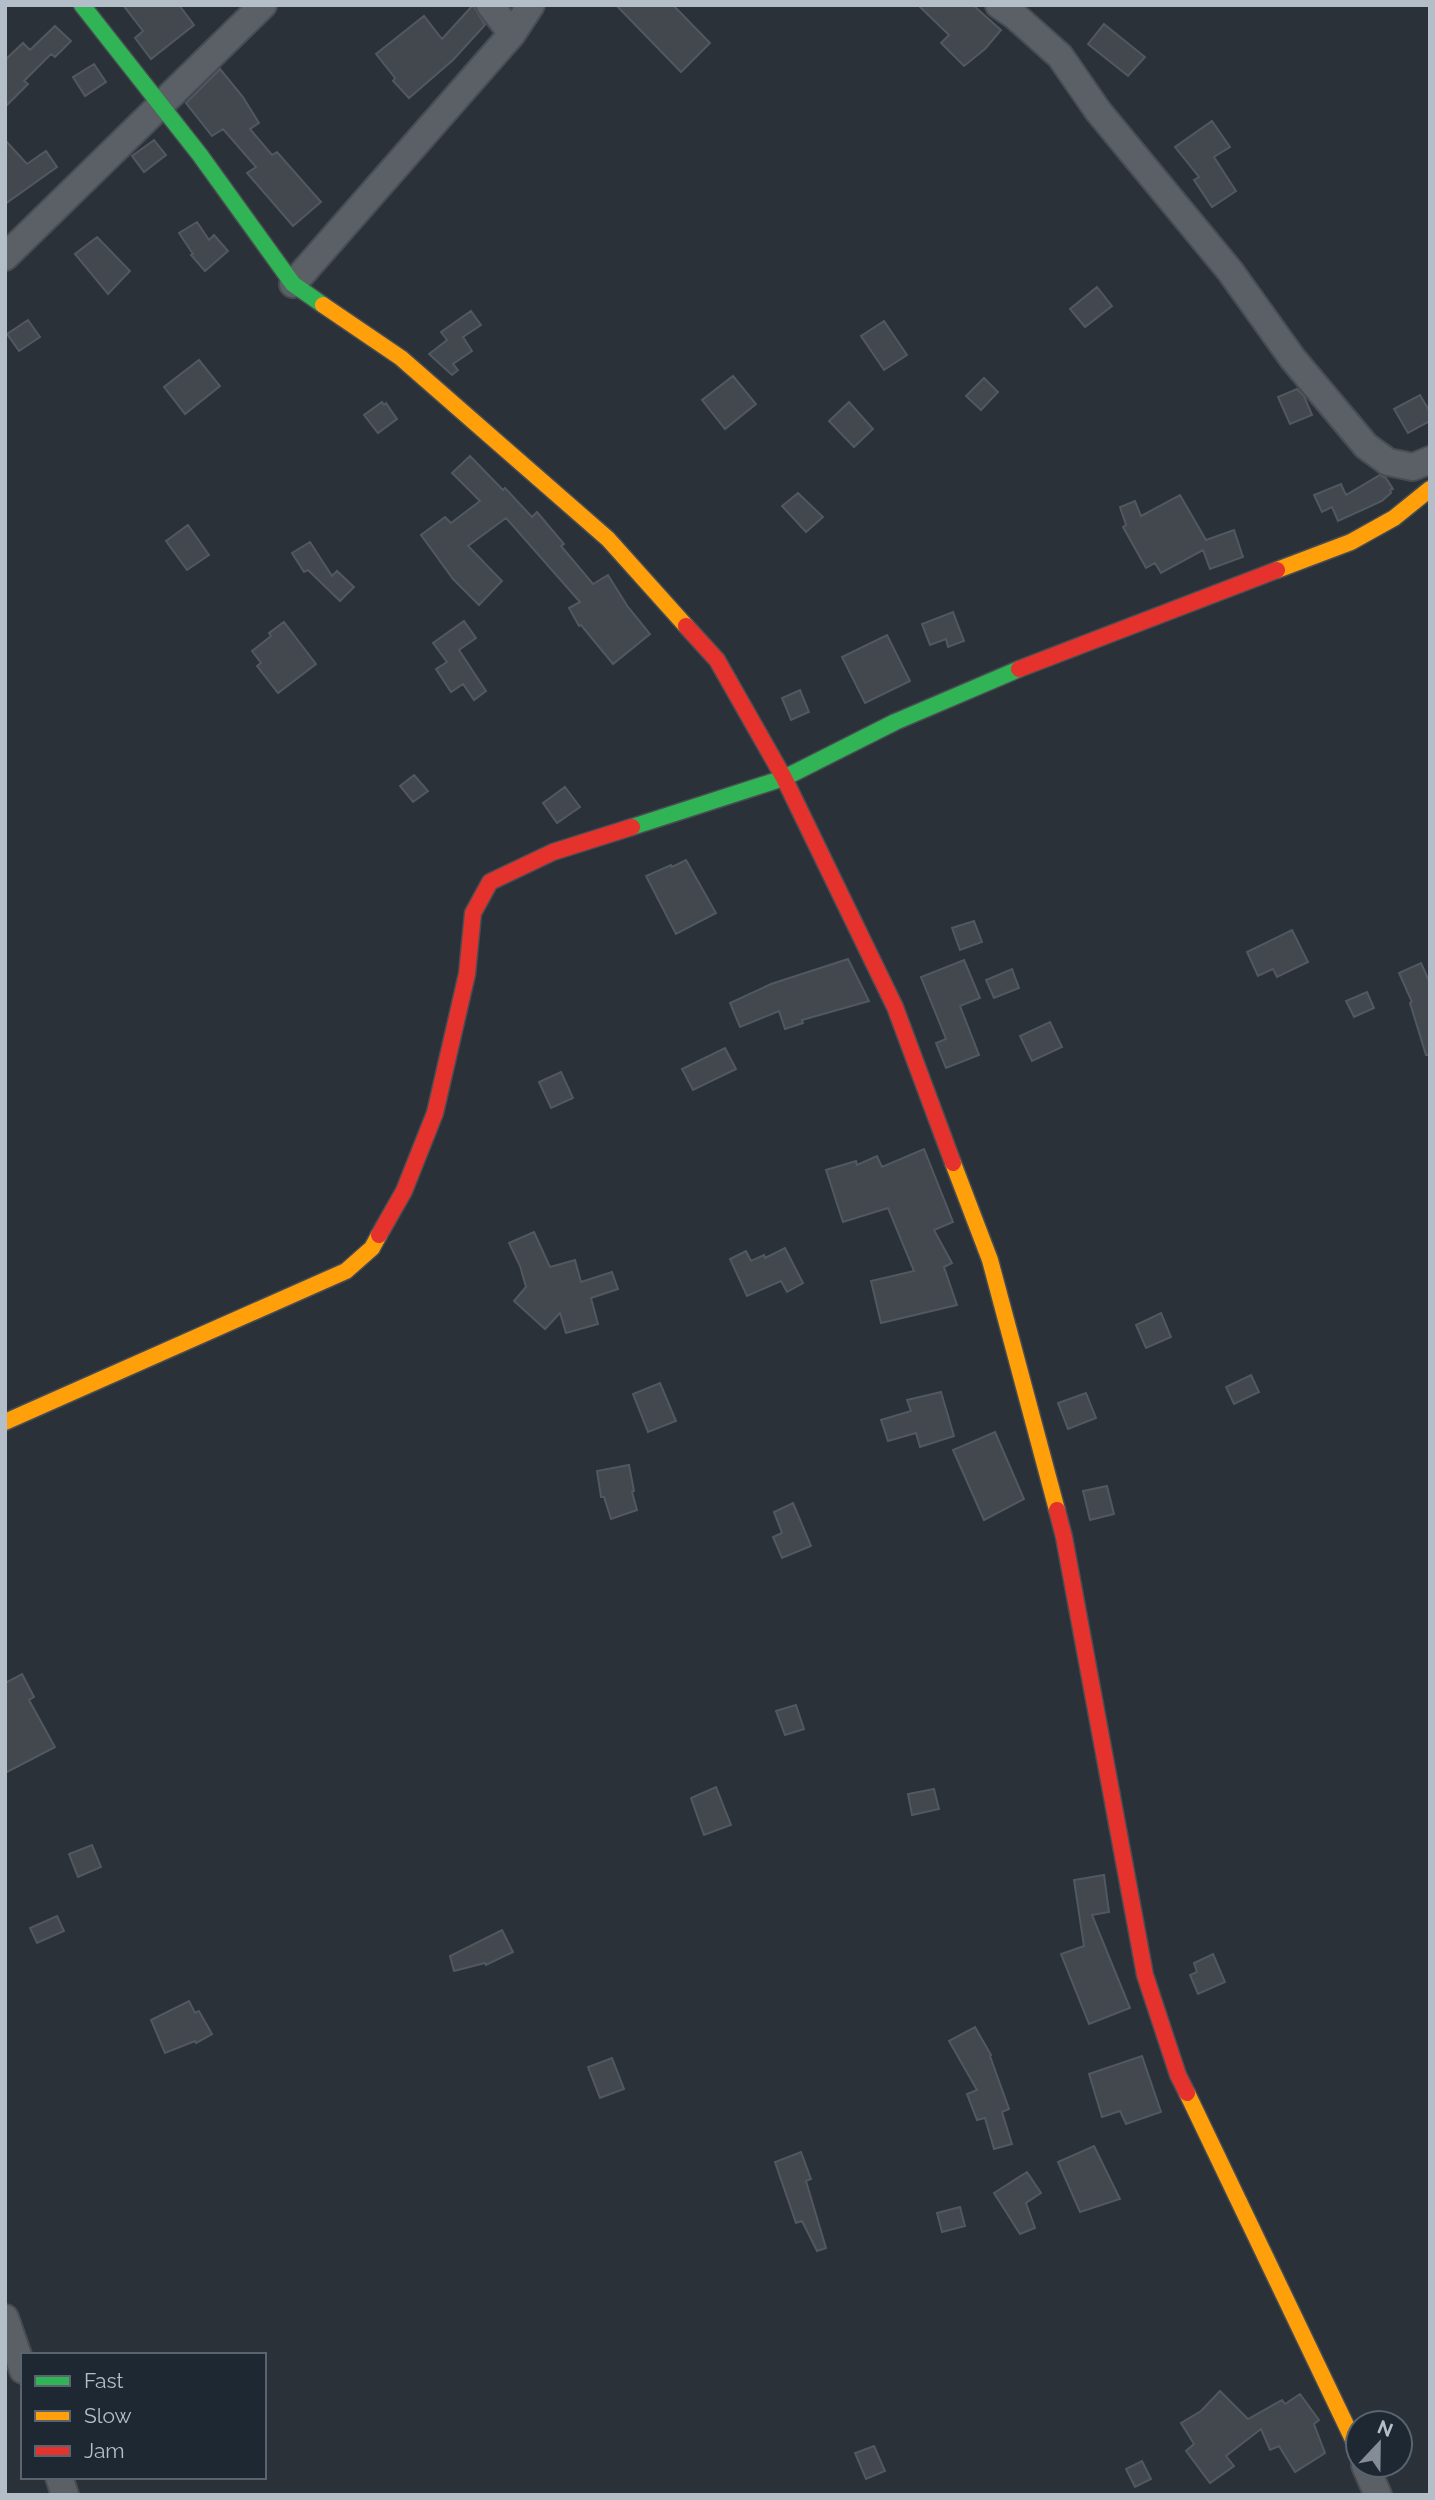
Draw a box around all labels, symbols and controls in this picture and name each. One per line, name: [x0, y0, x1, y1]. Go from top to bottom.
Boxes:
legend: [21, 2353, 266, 2479]
text: Fast: [84, 2368, 124, 2393]
text: Slow: [84, 2403, 132, 2428]
north arrow: [1344, 2409, 1414, 2479]
text: N: [1375, 2415, 1396, 2441]
text: Jam: [84, 2438, 125, 2463]

